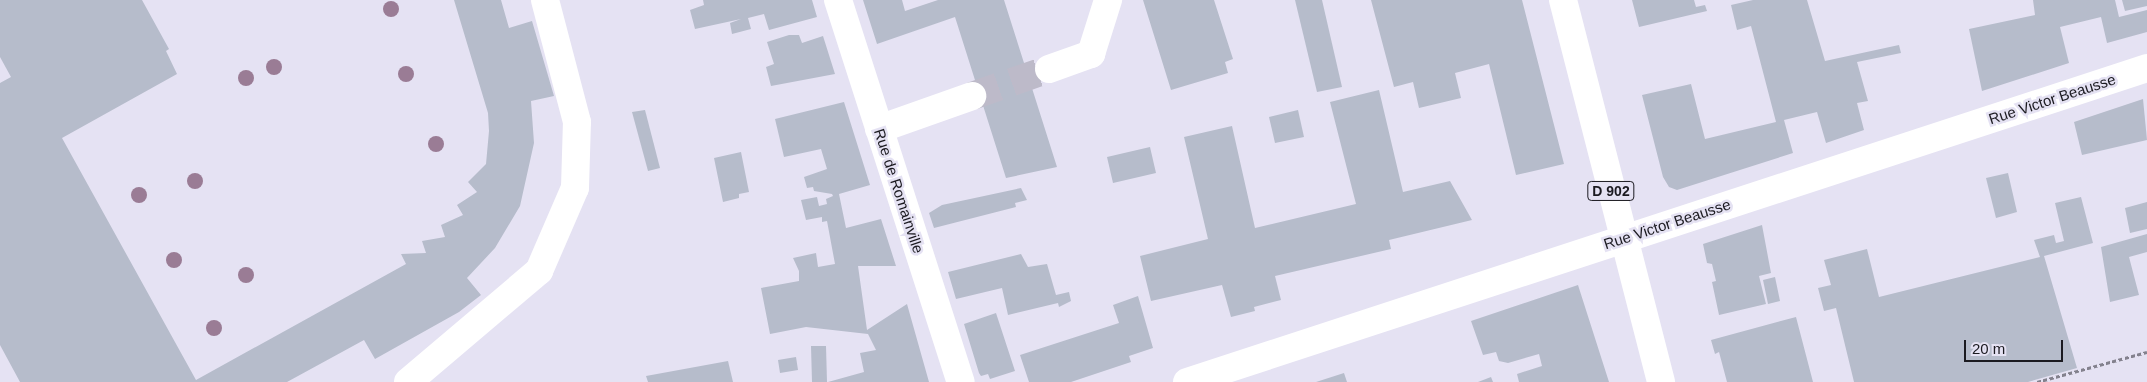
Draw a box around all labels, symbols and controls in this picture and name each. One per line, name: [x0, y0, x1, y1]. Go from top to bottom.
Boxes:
street label: Rue Victor Beausse: [1986, 70, 2118, 128]
street label: Rue de Romainville: [870, 126, 928, 256]
road number: D 902: [1587, 180, 1635, 202]
street label: Rue Victor Beausse: [1601, 195, 1733, 253]
scale bar: [1967, 330, 2066, 362]
text: 20 m: [1972, 340, 2005, 357]

